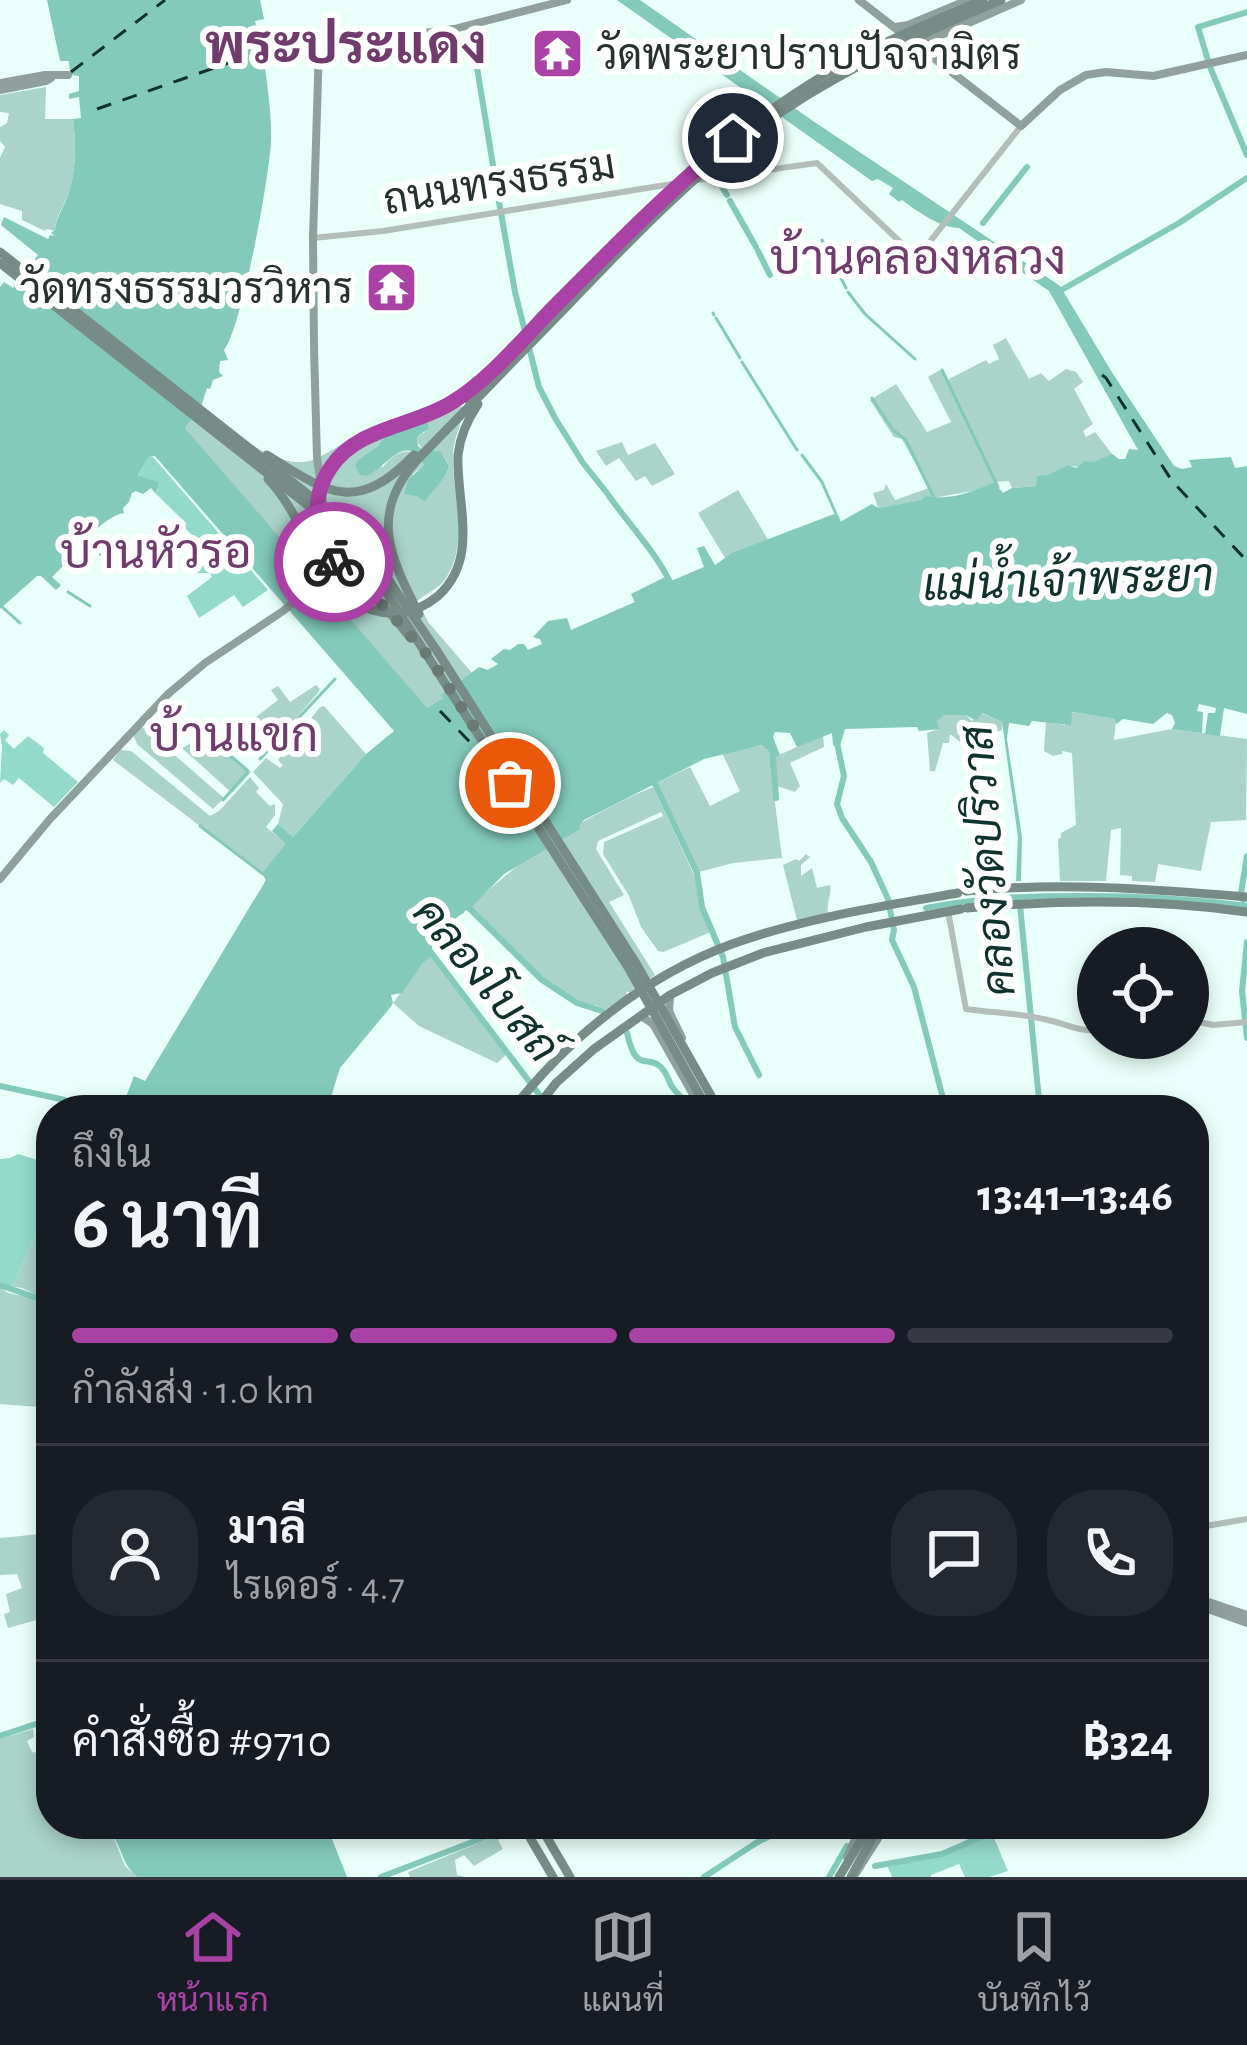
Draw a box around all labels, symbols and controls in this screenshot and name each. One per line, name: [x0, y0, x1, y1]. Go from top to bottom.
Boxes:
district label: พระประแดง: [205, 18, 487, 74]
temple icon: วัดพระยาปราบปัจจามิตร: [529, 26, 585, 82]
place label: วัดพระยาปราบปัจจามิตร: [596, 29, 1021, 77]
pin: [682, 87, 784, 189]
icon: home: [700, 105, 766, 171]
street label: ถนนทรงธรรม: [380, 144, 618, 222]
district label: บ้านคลองหลวง: [770, 228, 1066, 284]
temple icon: วัดทรงธรรมวรวิหาร: [364, 260, 420, 316]
place label: วัดทรงธรรมวรวิหาร: [20, 264, 353, 311]
courier: [274, 502, 394, 622]
district label: บ้านหัวรอ: [60, 522, 252, 578]
icon: bike: [301, 529, 367, 595]
water label: แม่น้ำเจ้าพระยา: [921, 535, 1214, 609]
district label: บ้านแขก: [150, 705, 318, 761]
water label: คลองวัดปริวาส: [949, 721, 1024, 999]
pin: [459, 732, 561, 834]
icon: bag: [477, 750, 543, 816]
water label: คลองโบสถ์: [404, 884, 577, 1075]
map controls: [1077, 927, 1209, 1059]
button: locate: [1077, 927, 1209, 1059]
text: ถึงใน: [72, 1136, 152, 1175]
text: 13:41–13:46: [977, 1174, 1173, 1219]
text: 6 นาที: [72, 1185, 263, 1263]
text: กำลังส่ง · 1.0 km: [72, 1372, 314, 1411]
button: person: [72, 1490, 198, 1616]
button: chat: [891, 1490, 1017, 1616]
button: phone: [1047, 1490, 1173, 1616]
text: มาลี: [228, 1507, 306, 1552]
text: ไรเดอร์ · 4.7: [228, 1568, 405, 1607]
text: คำสั่งซื้อ #9710: [72, 1720, 331, 1765]
text: ฿324: [1083, 1720, 1173, 1765]
tab: หน้าแรก: [157, 1904, 269, 2022]
tab: แผนที่: [582, 1904, 664, 2022]
tab: บันทึกไว้: [978, 1904, 1090, 2022]

